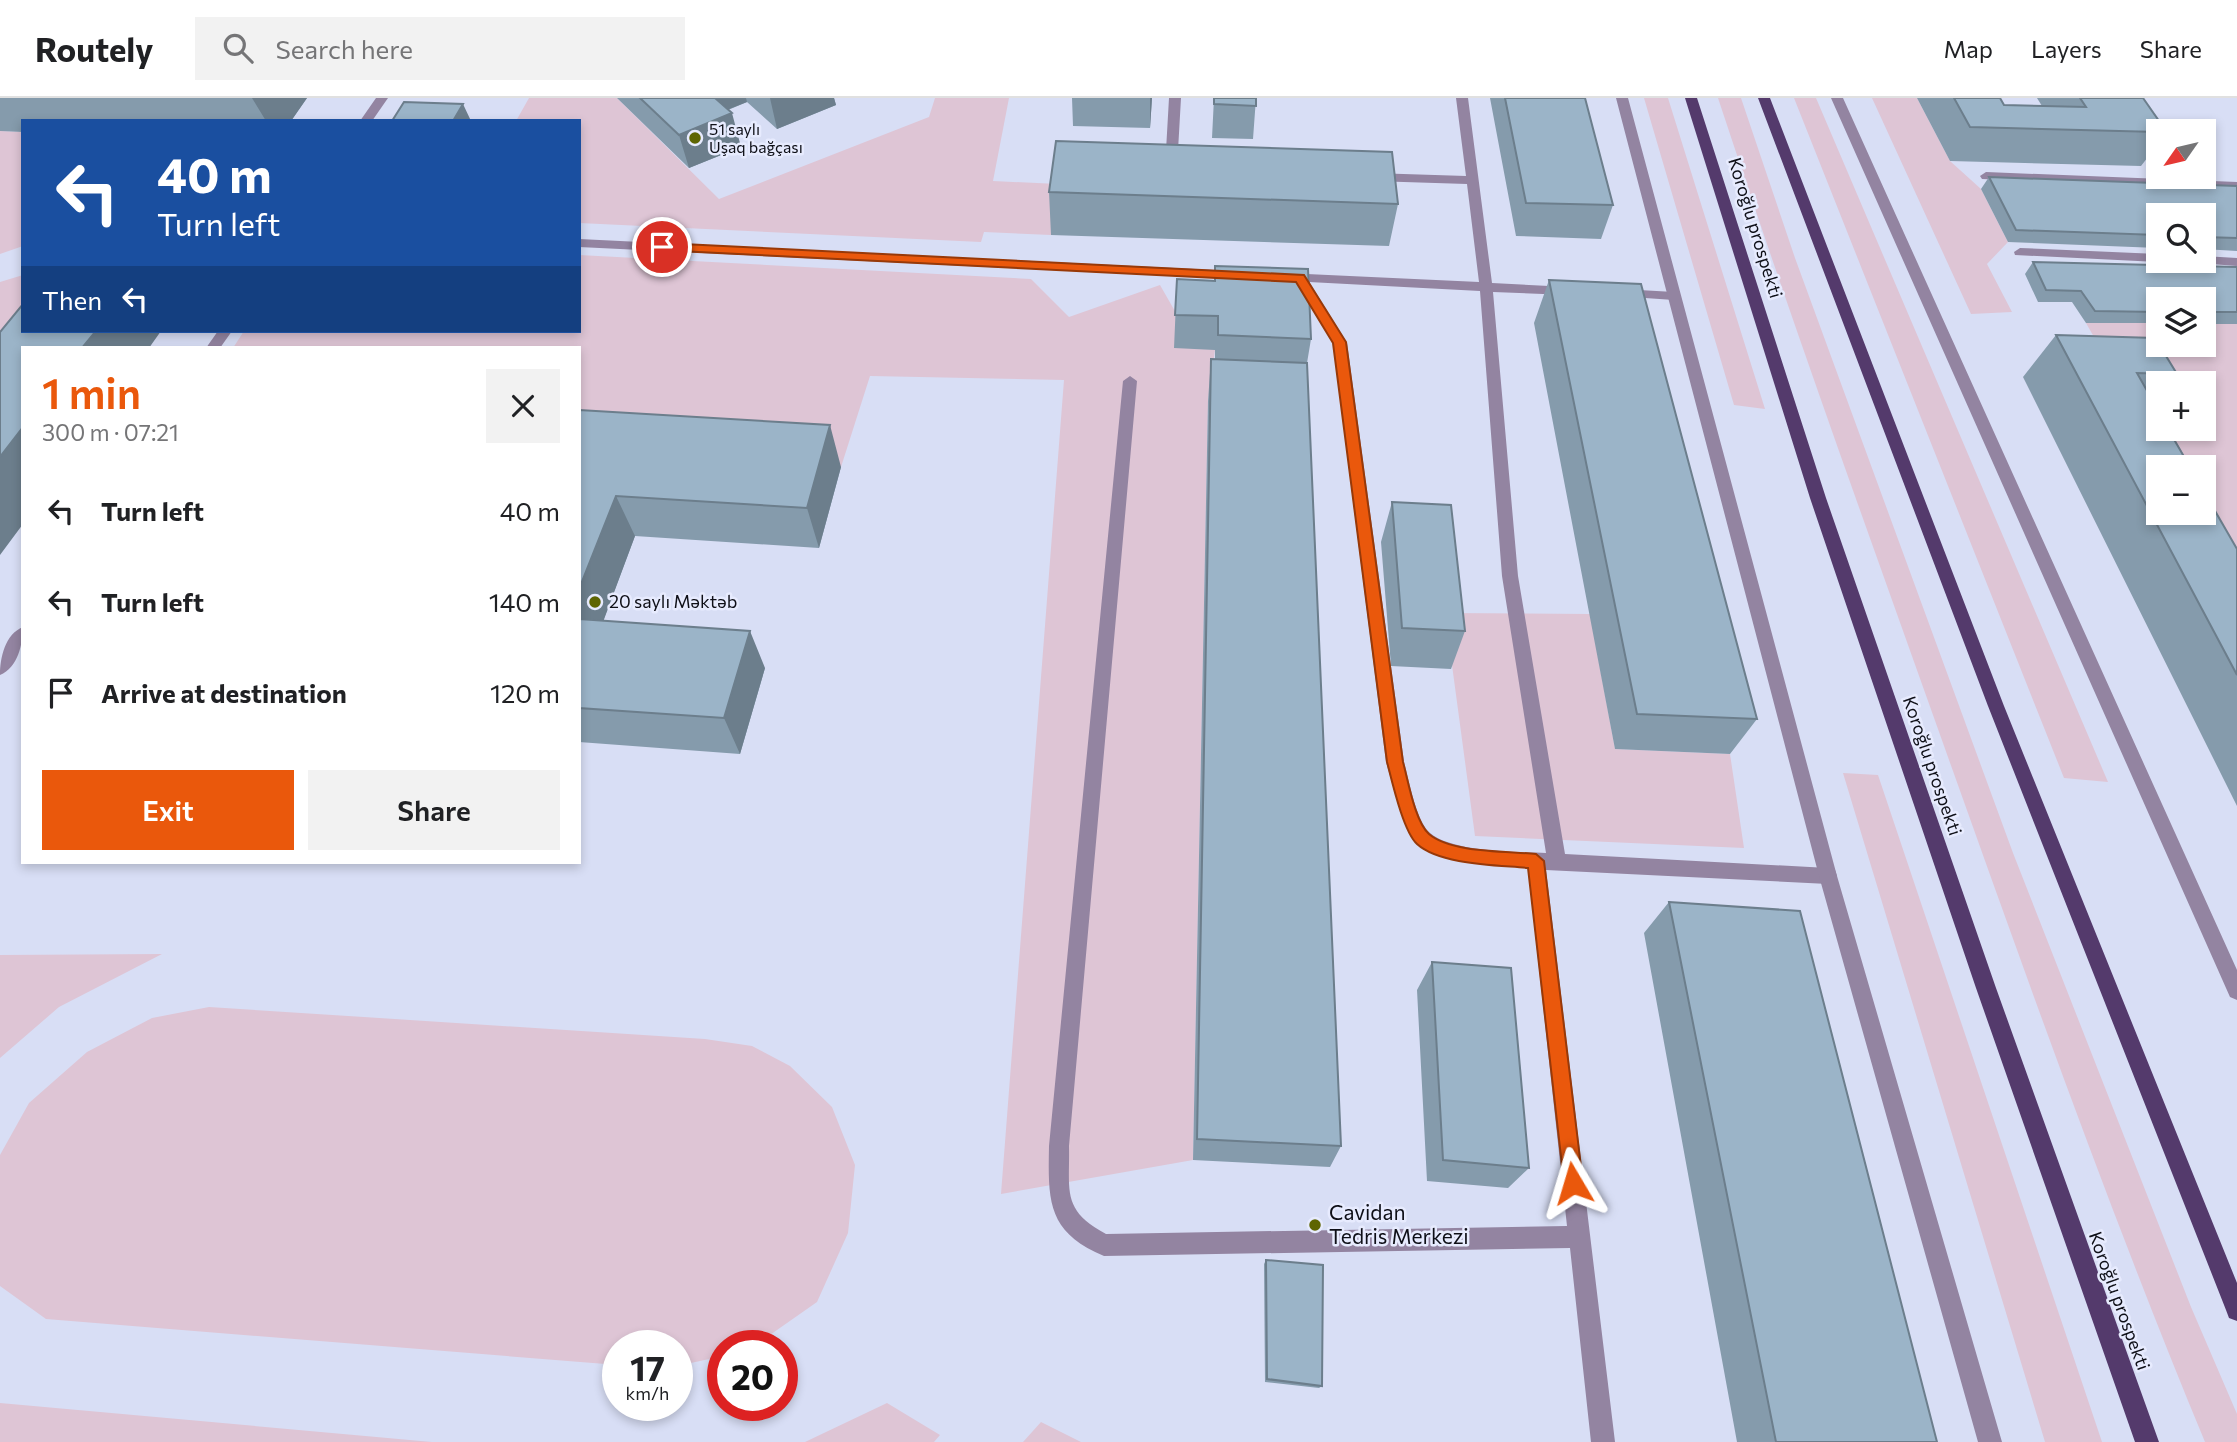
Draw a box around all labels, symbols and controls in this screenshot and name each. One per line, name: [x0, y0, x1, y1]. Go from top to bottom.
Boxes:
search box: [195, 17, 685, 80]
text: Routely: [35, 28, 153, 69]
icon: search: [219, 29, 257, 67]
text: Search here: [275, 33, 413, 64]
text: Map: [1944, 34, 1993, 63]
text: Layers: [2031, 34, 2102, 63]
text: Share: [2140, 34, 2202, 63]
place label: 51 saylı Uşaq bağçası: [709, 119, 803, 156]
north arrow: [2146, 119, 2216, 189]
map controls: [2146, 119, 2216, 525]
marker: 51 saylı Uşaq bağçası: [687, 130, 703, 146]
text: 40 m: [157, 143, 272, 203]
icon: left: [42, 147, 133, 238]
street label: Koroğlu prospekti: [1724, 155, 1788, 301]
text: Turn left: [157, 203, 281, 243]
button: search: [2146, 203, 2216, 273]
pin: [632, 217, 692, 277]
icon: arrive: [643, 228, 681, 266]
icon: left: [116, 280, 154, 318]
text: Then: [42, 284, 102, 315]
button: layers: [2146, 287, 2216, 357]
text: 1 min: [42, 366, 141, 418]
button: close: [486, 369, 560, 443]
button: +: [2146, 371, 2216, 441]
text: 300 m · 07:21: [42, 418, 179, 446]
button: −: [2146, 455, 2216, 525]
icon: left: [42, 492, 80, 530]
text: Turn left: [101, 495, 204, 526]
text: 40 m: [500, 495, 560, 526]
icon: left: [42, 583, 80, 621]
text: Turn left: [101, 586, 204, 617]
text: 140 m: [489, 586, 560, 617]
place label: 20 saylı Məktəb: [609, 590, 737, 612]
marker: 20 saylı Məktəb: [587, 594, 603, 610]
icon: arrive: [42, 674, 80, 712]
text: Arrive at destination: [101, 677, 347, 708]
text: 120 m: [490, 677, 560, 708]
street label: Koroğlu prospekti: [1899, 693, 1967, 838]
button: Exit: [42, 770, 294, 850]
button: Share: [308, 770, 560, 850]
position arrow: [1536, 1146, 1610, 1220]
place label: Cavidan Tedris Merkezi: [1329, 1199, 1469, 1248]
marker: Cavidan Tedris Merkezi: [1307, 1217, 1323, 1233]
street label: Koroğlu prospekti: [2085, 1228, 2155, 1373]
speed limit sign: 20: [707, 1330, 798, 1421]
text: 17: [630, 1345, 665, 1388]
text: km/h: [626, 1382, 669, 1404]

